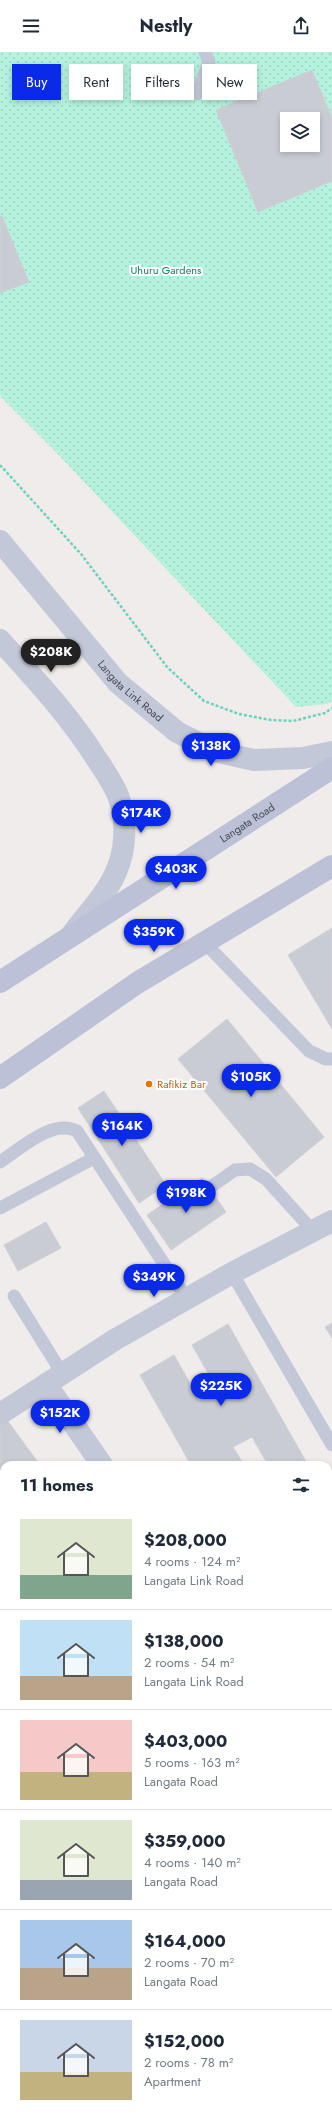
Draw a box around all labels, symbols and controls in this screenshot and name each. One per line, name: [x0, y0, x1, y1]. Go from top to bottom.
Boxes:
text: Nestly: [140, 13, 192, 39]
icon: menu: [20, 15, 42, 37]
icon: share: [290, 15, 312, 37]
chip: Buy: [12, 64, 61, 100]
chip: Rent: [69, 64, 123, 100]
chip: Filters: [131, 64, 194, 100]
chip: New: [202, 64, 257, 100]
map controls: [280, 112, 320, 152]
button: layers: [280, 112, 320, 152]
park label: Uhuru Gardens: [130, 262, 202, 278]
pin: $208K: [23, 639, 79, 673]
text: $208K: [30, 642, 72, 661]
street label: Langata Link Road: [94, 656, 167, 725]
pin: $138K: [183, 733, 239, 767]
text: $138K: [191, 736, 231, 755]
street label: Langata Road: [216, 799, 278, 846]
pin: $174K: [113, 800, 169, 834]
text: $174K: [121, 803, 161, 822]
pin: $403K: [148, 856, 204, 890]
text: $403K: [155, 859, 197, 878]
pin: $359K: [126, 919, 182, 953]
text: $359K: [133, 922, 175, 941]
pin: $105K: [223, 1064, 279, 1098]
text: $105K: [231, 1067, 271, 1086]
place label: Rafikiz Bar: [157, 1076, 206, 1092]
marker: Rafikiz Bar: [144, 1079, 154, 1089]
pin: $164K: [94, 1113, 150, 1147]
text: $164K: [101, 1116, 143, 1135]
pin: $198K: [158, 1180, 214, 1214]
text: $198K: [166, 1183, 206, 1202]
pin: $349K: [126, 1264, 182, 1298]
text: $349K: [132, 1267, 176, 1286]
pin: $225K: [193, 1373, 249, 1407]
text: $225K: [200, 1376, 242, 1395]
pin: $152K: [32, 1400, 88, 1434]
text: $152K: [40, 1403, 80, 1422]
text: 11 homes: [20, 1473, 94, 1497]
icon: filters: [290, 1474, 312, 1496]
text: $208,000: [144, 1528, 227, 1552]
icon: home: [52, 1535, 100, 1583]
text: 4 rooms · 124 m²: [144, 1552, 240, 1571]
text: Langata Link Road: [144, 1571, 244, 1590]
text: $138,000: [144, 1629, 223, 1653]
icon: home: [52, 1636, 100, 1684]
text: 2 rooms · 54 m²: [144, 1653, 234, 1672]
text: Langata Link Road: [144, 1672, 244, 1691]
text: $403,000: [144, 1729, 227, 1753]
icon: home: [52, 1736, 100, 1784]
text: 5 rooms · 163 m²: [144, 1753, 240, 1772]
text: Langata Road: [144, 1772, 218, 1791]
text: $359,000: [144, 1829, 226, 1853]
icon: home: [52, 1836, 100, 1884]
text: 4 rooms · 140 m²: [144, 1853, 241, 1872]
text: Langata Road: [144, 1872, 218, 1891]
text: $164,000: [144, 1929, 226, 1953]
icon: home: [52, 1936, 100, 1984]
text: 2 rooms · 70 m²: [144, 1953, 234, 1972]
text: Langata Road: [144, 1972, 218, 1991]
text: $152,000: [144, 2029, 225, 2053]
icon: home: [52, 2036, 100, 2084]
text: 2 rooms · 78 m²: [144, 2053, 233, 2072]
text: Apartment: [144, 2072, 201, 2091]

